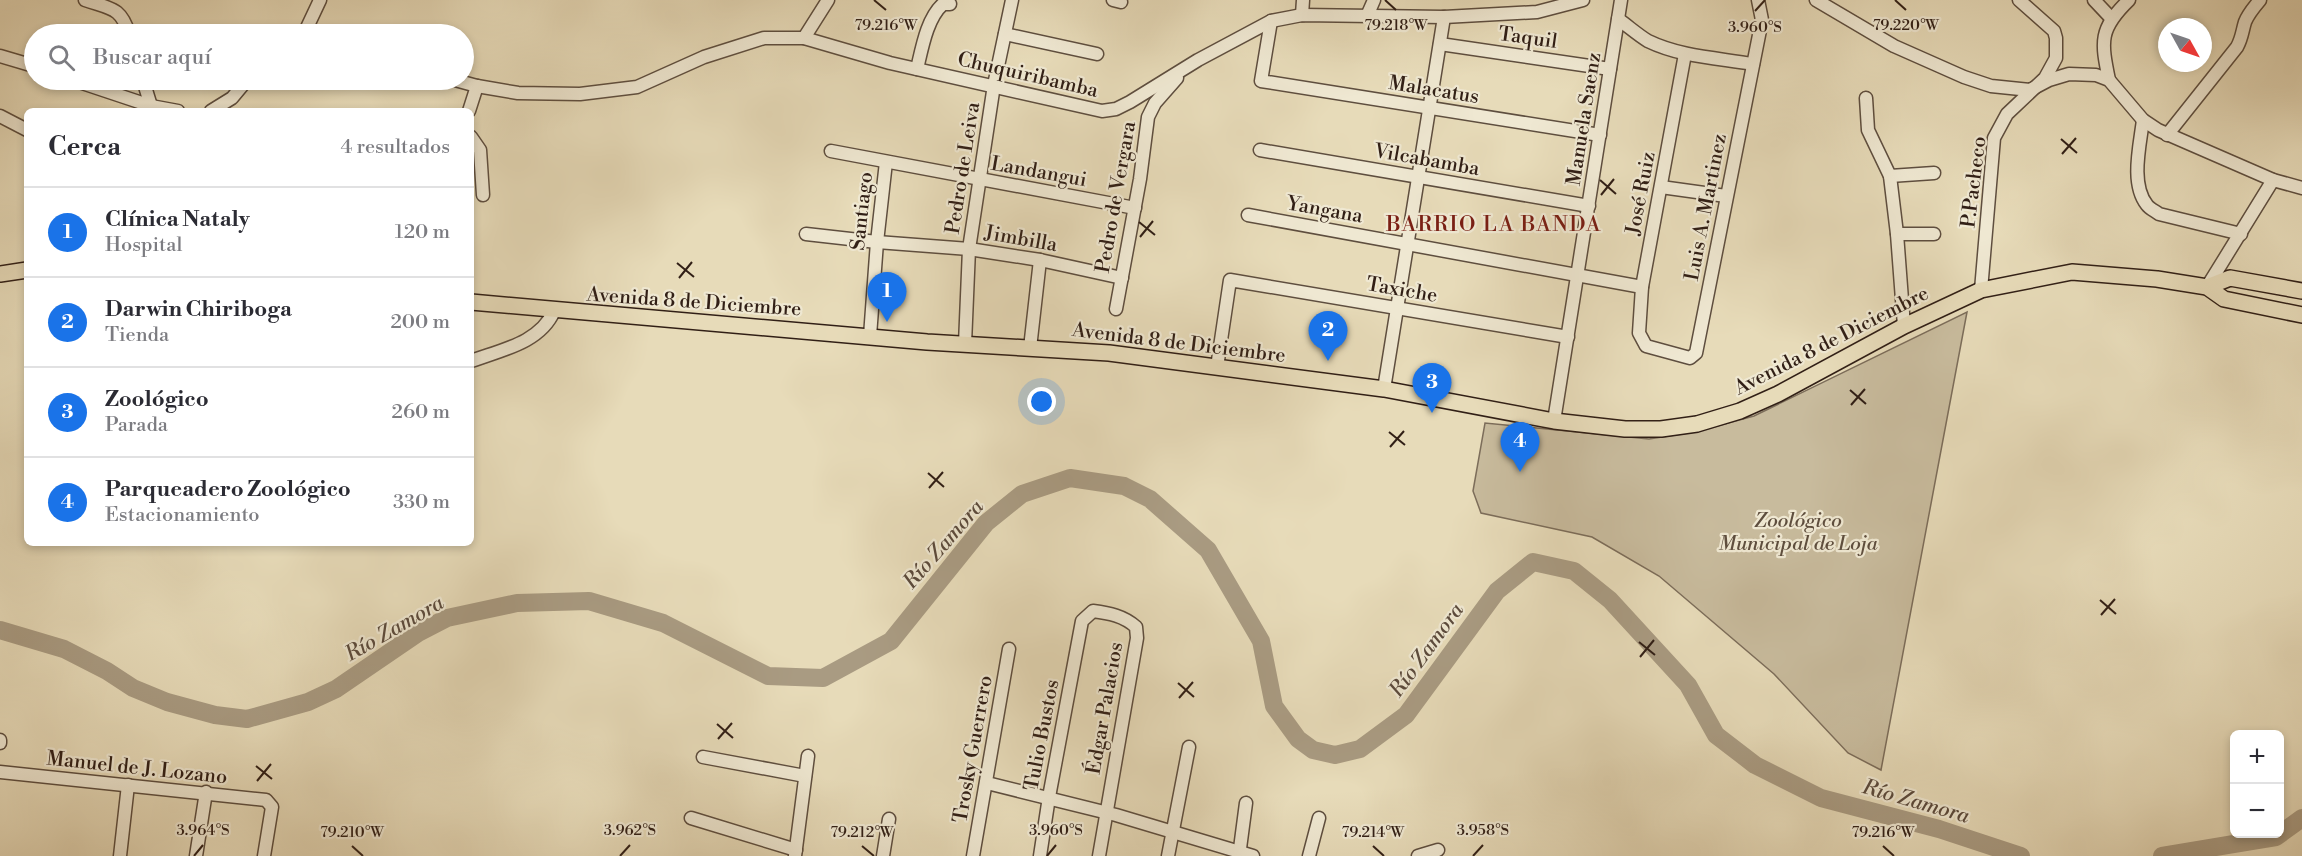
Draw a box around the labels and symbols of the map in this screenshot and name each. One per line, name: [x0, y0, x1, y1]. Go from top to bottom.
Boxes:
text: 79.216°W: [855, 16, 918, 35]
text: 79.218°W: [1365, 16, 1428, 35]
text: 79.220°W: [1873, 16, 1939, 35]
text: 3.960°S: [1728, 18, 1782, 37]
north arrow: [2158, 18, 2212, 72]
street label: Taquil: [1497, 22, 1559, 55]
street label: Chuquiribamba: [955, 47, 1101, 104]
street label: Manuela Saenz: [1562, 51, 1607, 188]
street label: Malacatus: [1387, 71, 1481, 110]
street label: Pedro de Leiva: [941, 100, 986, 236]
street label: Pedro de Vergara: [1091, 119, 1142, 275]
street label: Luis A. Martinez: [1680, 132, 1733, 283]
street label: P.Pacheco: [1956, 135, 1993, 229]
street label: Vilcabamba: [1371, 139, 1482, 182]
street label: José Ruiz: [1621, 150, 1662, 238]
street label: Landangui: [989, 152, 1089, 193]
street label: Santiago: [846, 171, 879, 252]
street label: Yangana: [1284, 191, 1366, 230]
district label: BARRIO LA BANDA: [1385, 212, 1602, 238]
street label: Jimbilla: [982, 221, 1060, 258]
pin: 1: [868, 272, 906, 322]
street label: Taxiche: [1364, 272, 1439, 309]
street label: Avenida 8 de Diciembre: [1729, 281, 1933, 402]
street label: Avenida 8 de Diciembre: [585, 282, 802, 322]
pin: 2: [1308, 312, 1348, 361]
street label: Avenida 8 de Diciembre: [1070, 318, 1287, 369]
pin: 3: [1412, 364, 1452, 413]
your location: [1027, 387, 1056, 416]
pin: 4: [1500, 422, 1540, 472]
water label: Río Zamora: [897, 494, 990, 595]
park label: Zoológico Municipal de Loja: [1718, 509, 1879, 557]
water label: Río Zamora: [340, 590, 449, 668]
water label: Río Zamora: [1383, 598, 1470, 704]
street label: Édgar Palacios: [1081, 640, 1129, 776]
street label: Trosky Guerrero: [948, 674, 999, 825]
street label: Tulio Bustos: [1019, 677, 1066, 793]
street label: Manuel de J. Lozano: [45, 747, 229, 790]
water label: Río Zamora: [1858, 774, 1972, 830]
text: 3.964°S: [176, 821, 230, 840]
text: 3.962°S: [604, 821, 656, 840]
text: 3.960°S: [1029, 821, 1083, 840]
text: 3.958°S: [1457, 821, 1509, 840]
text: 79.210°W: [320, 823, 384, 842]
text: 79.212°W: [831, 823, 894, 842]
text: 79.214°W: [1342, 823, 1405, 842]
text: 79.216°W: [1852, 823, 1915, 842]

